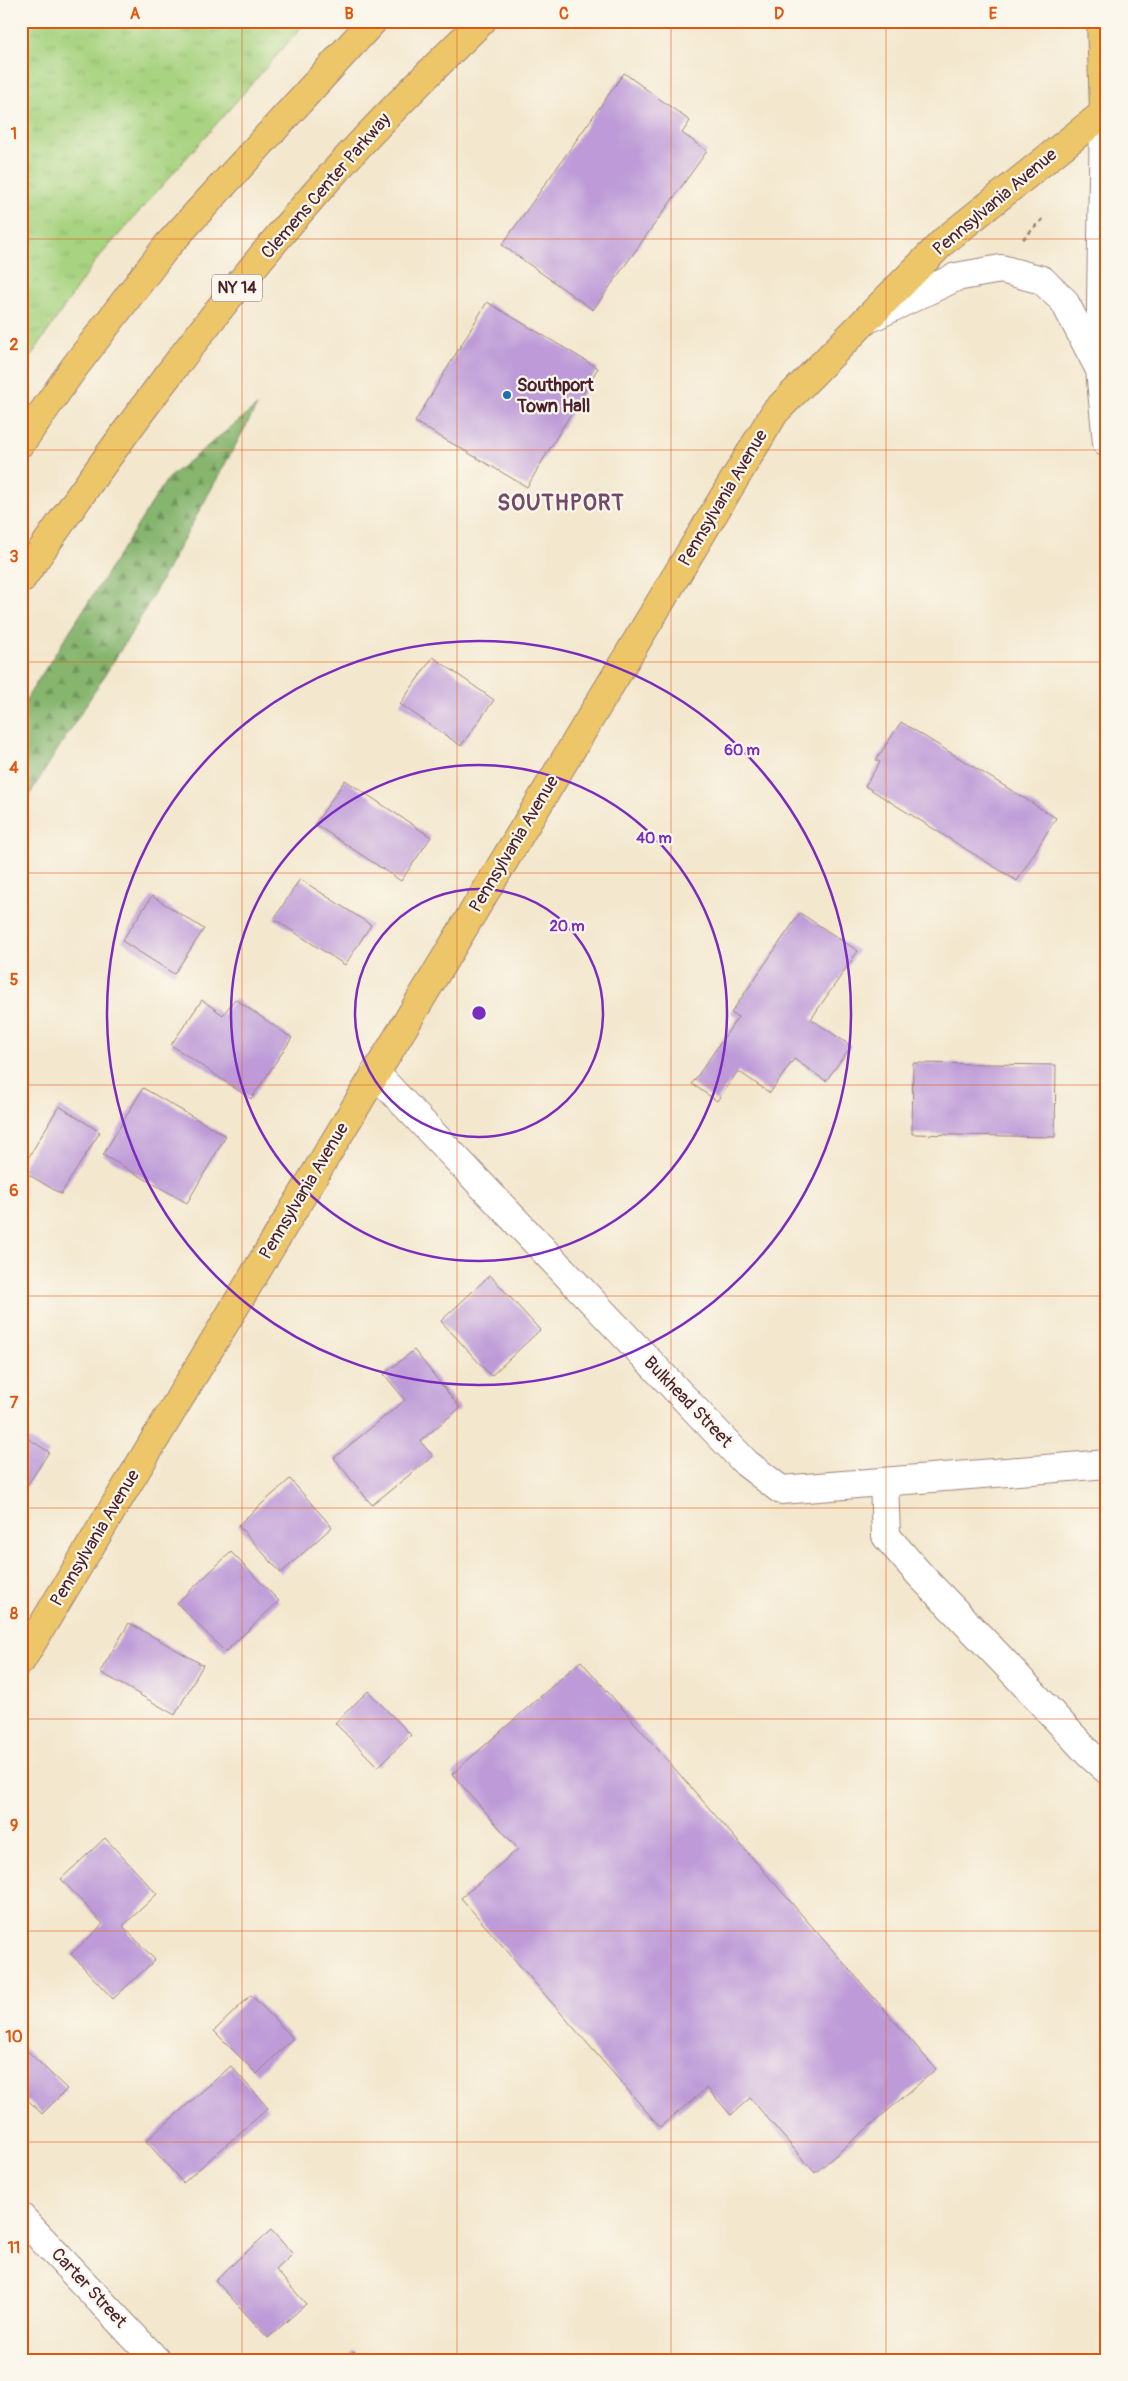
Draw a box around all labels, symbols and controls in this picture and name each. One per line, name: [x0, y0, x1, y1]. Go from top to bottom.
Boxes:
text: A: [130, 4, 141, 24]
text: B: [344, 4, 354, 24]
text: C: [559, 4, 569, 24]
text: D: [774, 4, 784, 24]
text: E: [989, 4, 998, 24]
street label: Clemens Center Parkway: [256, 108, 396, 264]
text: 1: [11, 124, 17, 144]
street label: Pennsylvania Avenue: [928, 143, 1062, 261]
road number: NY 14: [212, 274, 262, 302]
text: 2: [10, 335, 19, 355]
place label: Southport Town Hall: [516, 374, 594, 418]
marker: Southport Town Hall: [501, 389, 513, 401]
street label: Pennsylvania Avenue: [673, 425, 773, 571]
district label: SOUTHPORT: [497, 489, 625, 517]
text: 3: [10, 547, 19, 567]
text: 60 m: [724, 741, 760, 760]
text: 4: [9, 758, 19, 778]
street label: Pennsylvania Avenue: [464, 771, 564, 917]
text: 40 m: [636, 829, 672, 848]
text: 20 m: [549, 917, 585, 936]
text: 5: [10, 970, 19, 990]
centre of rings: [470, 1004, 488, 1022]
street label: Pennsylvania Avenue: [254, 1118, 354, 1264]
text: 6: [9, 1181, 19, 1201]
street label: Bulkhead Street: [639, 1351, 738, 1453]
text: 7: [10, 1393, 19, 1413]
street label: Pennsylvania Avenue: [45, 1465, 145, 1611]
text: 8: [10, 1604, 18, 1624]
text: 9: [10, 1816, 18, 1836]
text: 10: [5, 2027, 23, 2047]
text: 11: [8, 2238, 20, 2258]
street label: Carter Street: [46, 2243, 132, 2333]

